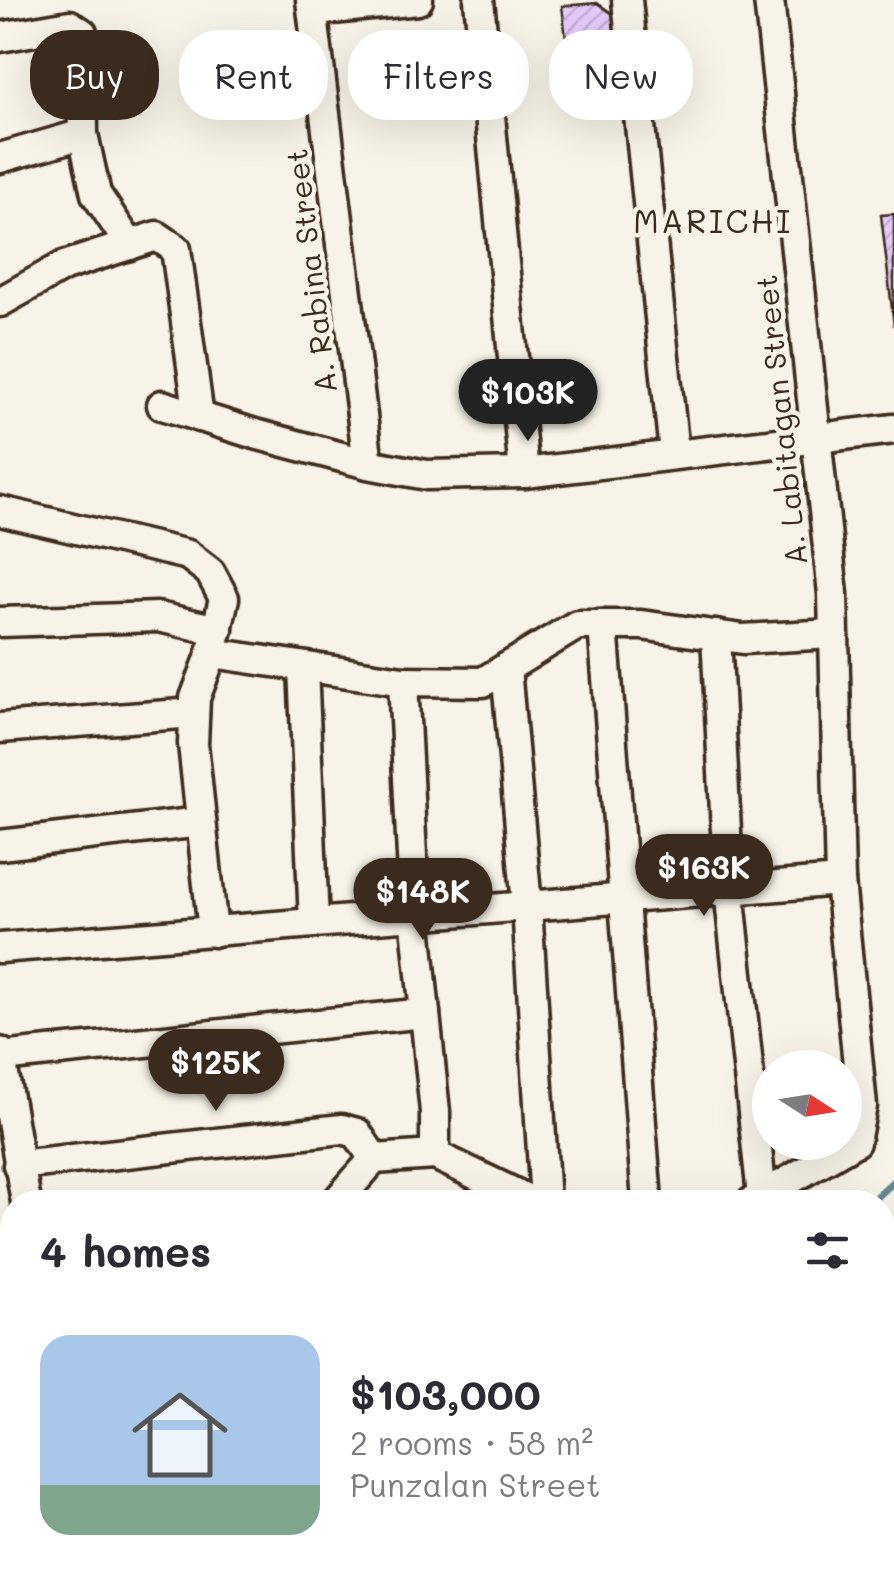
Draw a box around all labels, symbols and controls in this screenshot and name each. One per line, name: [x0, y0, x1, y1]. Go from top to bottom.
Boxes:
chip: Buy: [30, 30, 159, 120]
chip: Rent: [179, 30, 328, 120]
chip: Filters: [348, 30, 529, 120]
chip: New: [549, 30, 693, 120]
street label: A. Rabina Street: [275, 147, 345, 396]
district label: MARICHI: [633, 199, 793, 241]
street label: A. Labitagan Street: [745, 273, 815, 567]
pin: $103K: [458, 359, 598, 444]
text: $103K: [481, 370, 575, 412]
pin: $163K: [634, 834, 774, 919]
text: $163K: [657, 845, 751, 887]
pin: $148K: [353, 858, 493, 943]
text: $148K: [375, 869, 471, 911]
pin: $125K: [146, 1029, 286, 1114]
text: $125K: [170, 1040, 262, 1082]
north arrow: [752, 1050, 862, 1160]
map controls: [752, 1050, 862, 1160]
text: 4 homes: [40, 1223, 211, 1278]
icon: filters: [800, 1223, 855, 1278]
text: $103,000: [350, 1366, 541, 1421]
icon: home: [120, 1375, 240, 1495]
text: 2 rooms · 58 m²: [350, 1421, 593, 1463]
text: Punzalan Street: [350, 1463, 600, 1505]

